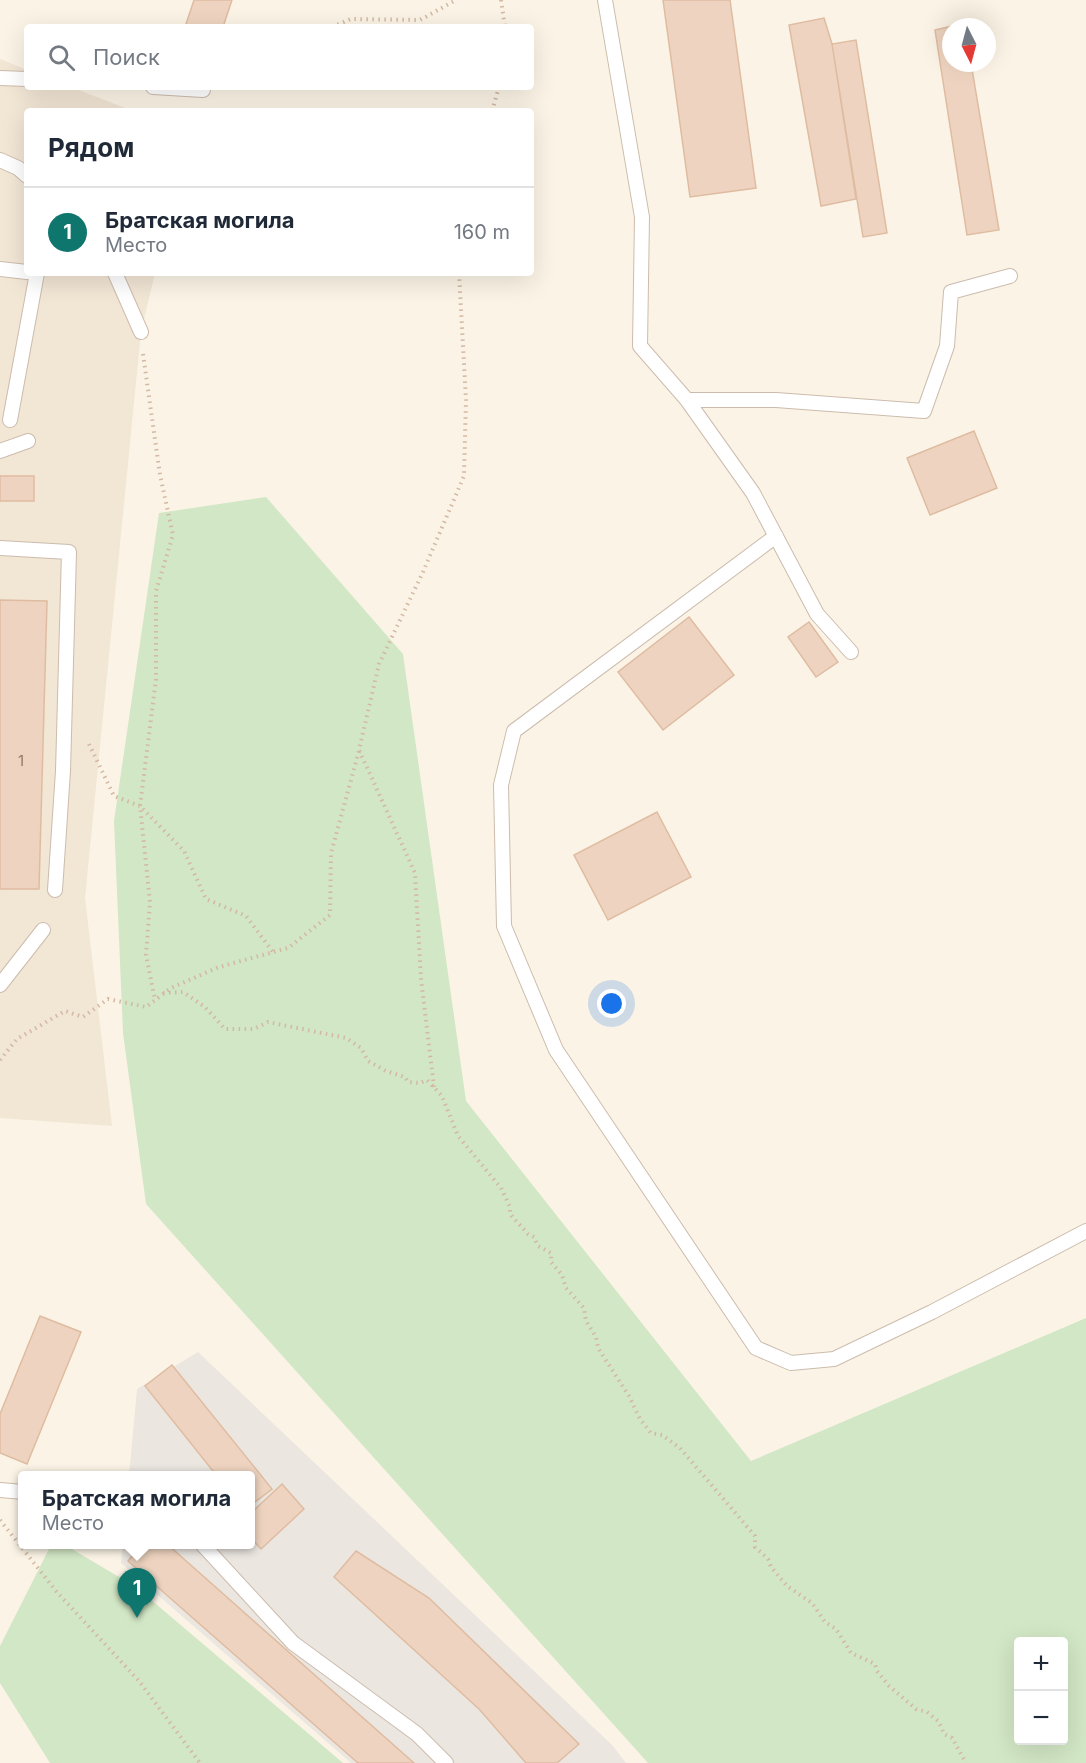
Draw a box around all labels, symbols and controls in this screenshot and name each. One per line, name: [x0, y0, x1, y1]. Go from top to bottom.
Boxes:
north arrow: [942, 18, 996, 72]
search box: [24, 24, 534, 90]
icon: search: [45, 41, 78, 74]
text: Поиск: [93, 44, 160, 70]
text: Рядом: [48, 132, 134, 163]
text: Братская могила: [105, 207, 294, 233]
text: 1: [63, 220, 72, 244]
text: 160 m: [454, 220, 510, 244]
text: Место: [105, 233, 167, 257]
house number: 1: [18, 751, 24, 770]
your location: [597, 989, 626, 1018]
popup: [18, 1471, 255, 1549]
text: Братская могила: [42, 1485, 231, 1511]
text: Место: [42, 1511, 104, 1535]
pin: 1: [118, 1568, 156, 1618]
map controls: [1014, 1637, 1068, 1745]
button: +: [1014, 1637, 1068, 1691]
button: −: [1014, 1691, 1068, 1745]

